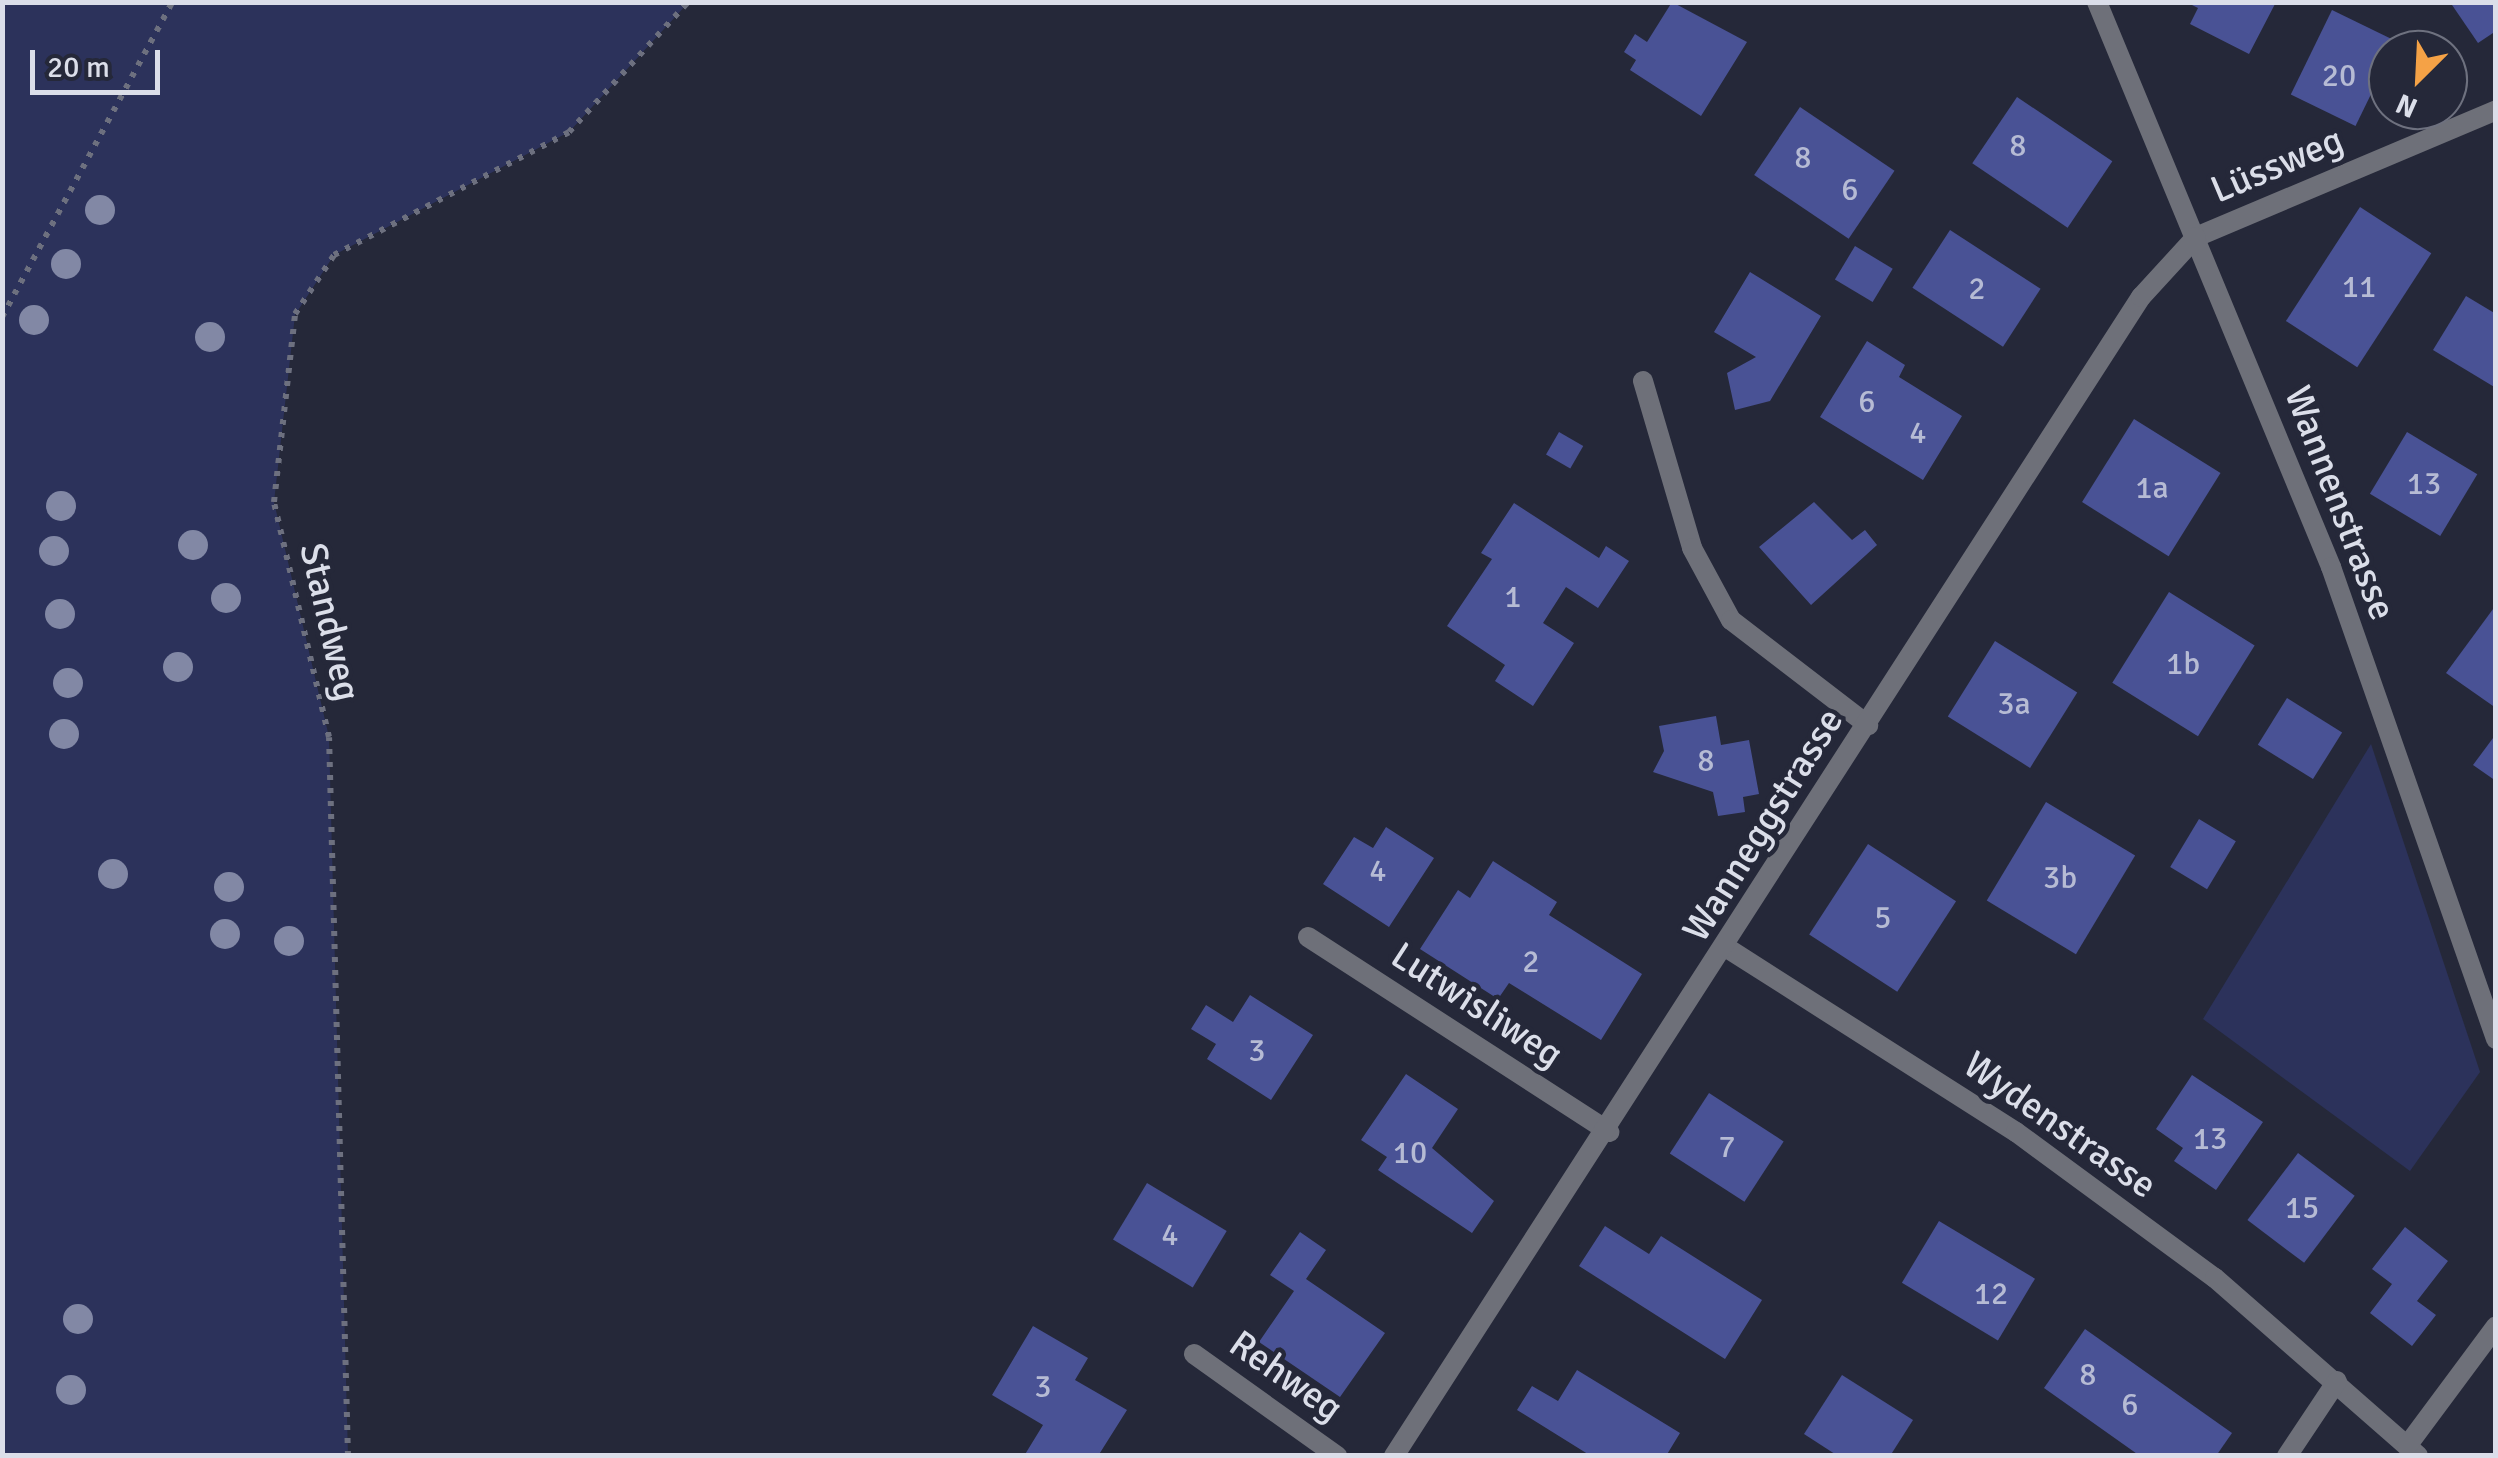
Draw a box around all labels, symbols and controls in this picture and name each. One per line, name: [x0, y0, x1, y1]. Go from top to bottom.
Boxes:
scale bar: [35, 30, 165, 92]
north arrow: [2368, 30, 2468, 130]
text: 20 m: [47, 49, 110, 86]
house number: 20: [2322, 57, 2356, 95]
text: N: [2391, 86, 2422, 125]
street label: Lüssweg: [2204, 117, 2350, 213]
house number: 8: [2009, 127, 2027, 165]
house number: 8: [1794, 139, 1812, 177]
house number: 6: [1841, 171, 1859, 209]
house number: 11: [2342, 268, 2376, 306]
house number: 2: [1968, 270, 1986, 308]
street label: Wannenstrasse: [2275, 380, 2405, 626]
house number: 6: [1858, 383, 1876, 421]
house number: 4: [1909, 414, 1927, 452]
house number: 13: [2407, 465, 2441, 503]
house number: 1a: [2135, 469, 2169, 507]
street label: Standweg: [290, 539, 370, 705]
house number: 1: [1504, 578, 1522, 616]
house number: 1b: [2166, 645, 2200, 683]
house number: 3a: [1997, 685, 2031, 723]
street label: Wanneggstrasse: [1673, 700, 1853, 950]
house number: 8: [1697, 742, 1715, 780]
house number: 4: [1369, 852, 1387, 890]
house number: 3b: [2043, 859, 2077, 897]
house number: 5: [1874, 899, 1892, 937]
street label: Lutwisliweg: [1383, 933, 1571, 1077]
house number: 2: [1522, 943, 1540, 981]
house number: 3: [1248, 1032, 1266, 1070]
street label: Wydenstrasse: [1955, 1042, 2165, 1208]
house number: 13: [2193, 1120, 2227, 1158]
house number: 7: [1718, 1128, 1736, 1166]
house number: 10: [1393, 1134, 1427, 1172]
house number: 15: [2285, 1189, 2319, 1227]
house number: 4: [1161, 1216, 1179, 1254]
house number: 12: [1974, 1275, 2008, 1313]
street label: Rehweg: [1221, 1321, 1351, 1431]
house number: 8: [2079, 1356, 2097, 1394]
house number: 3: [1034, 1368, 1052, 1406]
house number: 6: [2121, 1386, 2139, 1424]

